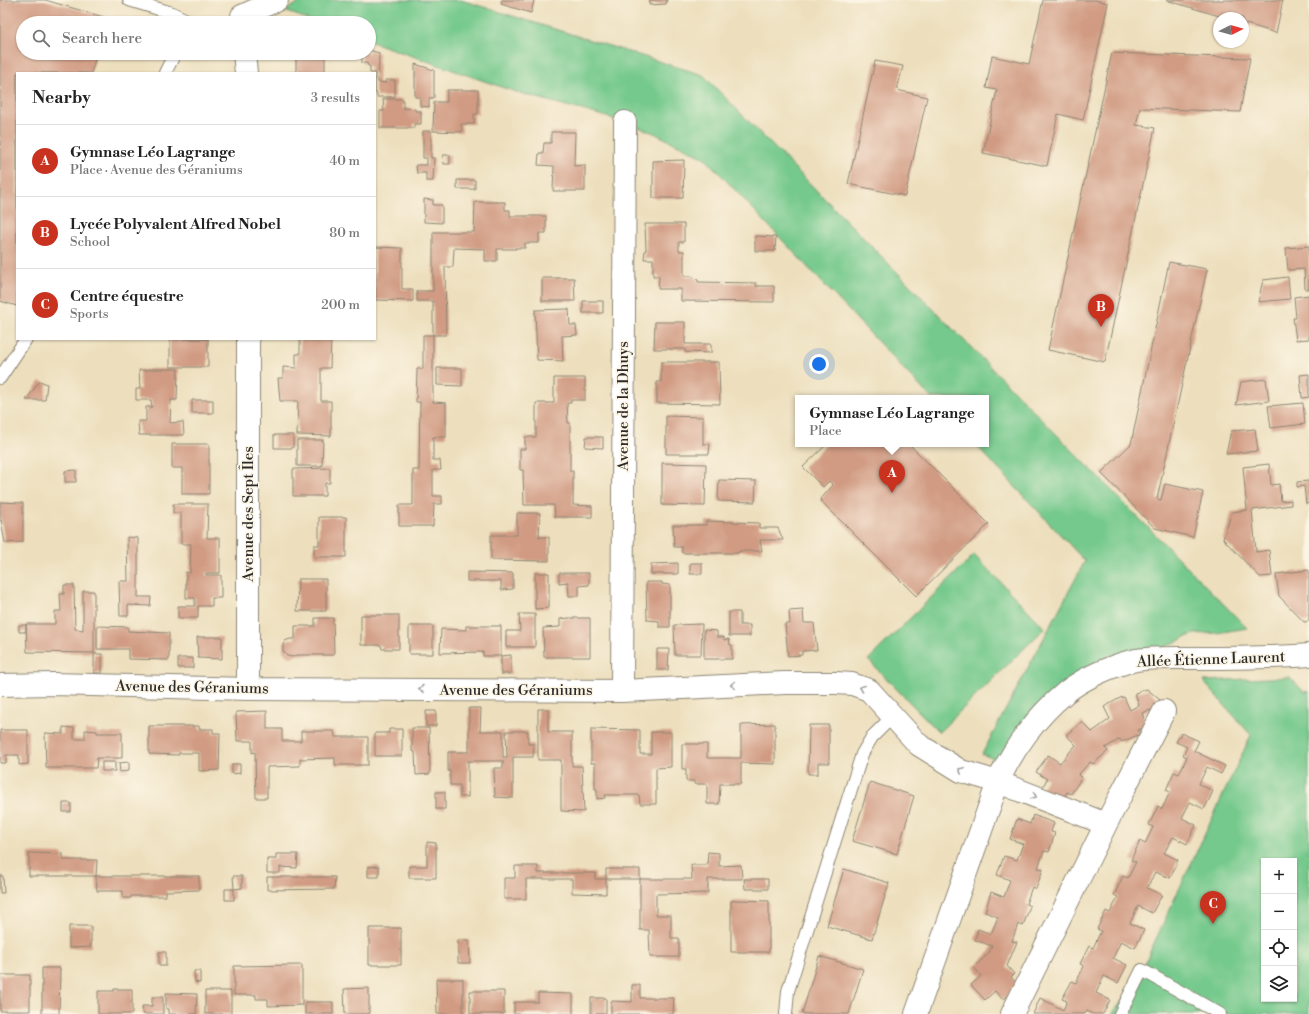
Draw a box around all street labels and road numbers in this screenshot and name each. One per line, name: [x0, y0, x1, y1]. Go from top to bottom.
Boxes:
street label: Avenue de la Dhuys: [614, 341, 633, 472]
street label: Avenue des Sept Îles: [238, 446, 258, 583]
street label: Allée Étienne Laurent: [1135, 646, 1286, 672]
street label: Avenue des Géraniums: [114, 677, 269, 698]
street label: Avenue des Géraniums: [438, 681, 593, 700]

